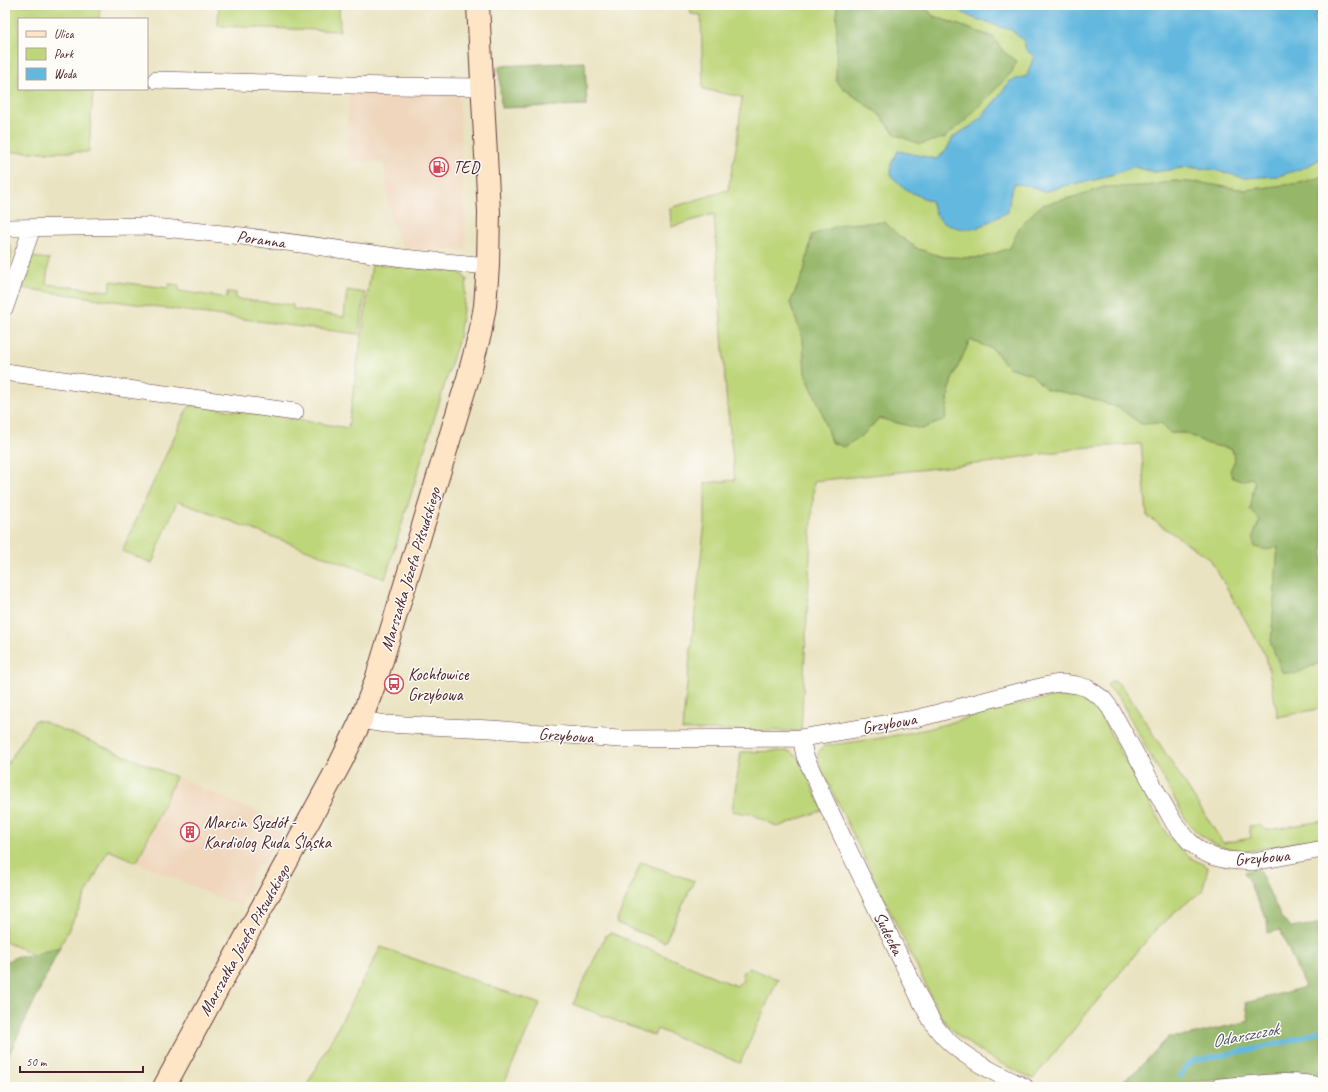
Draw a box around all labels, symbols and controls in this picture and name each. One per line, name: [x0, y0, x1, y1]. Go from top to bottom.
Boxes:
legend: [18, 18, 148, 90]
text: Ulica: [54, 26, 75, 42]
text: Park: [54, 46, 75, 62]
text: Woda: [54, 66, 78, 82]
fuel station icon: TED: [428, 156, 450, 178]
place label: TED: [453, 157, 481, 178]
street label: Poranna: [235, 226, 288, 254]
street label: Marszałka Józefa Piłsudskiego: [376, 484, 446, 653]
place label: Kochłowice Grzybowa: [408, 664, 470, 705]
bus stop icon: Kochłowice Grzybowa: [383, 673, 405, 695]
street label: Grzybowa: [860, 708, 919, 739]
street label: Grzybowa: [538, 723, 595, 748]
place label: Marcin Syzdół - Kardiolog Ruda Śląska: [204, 812, 333, 853]
building icon: Marcin Syzdół - Kardiolog Ruda Śląska: [179, 821, 201, 843]
street label: Grzybowa: [1234, 845, 1291, 870]
street label: Marszałka Józefa Piłsudskiego: [194, 860, 295, 1020]
street label: Sudecka: [869, 908, 909, 960]
water label: Odarszczok: [1210, 1017, 1283, 1052]
scale bar: [20, 1048, 143, 1074]
text: 50 m: [26, 1054, 48, 1070]

